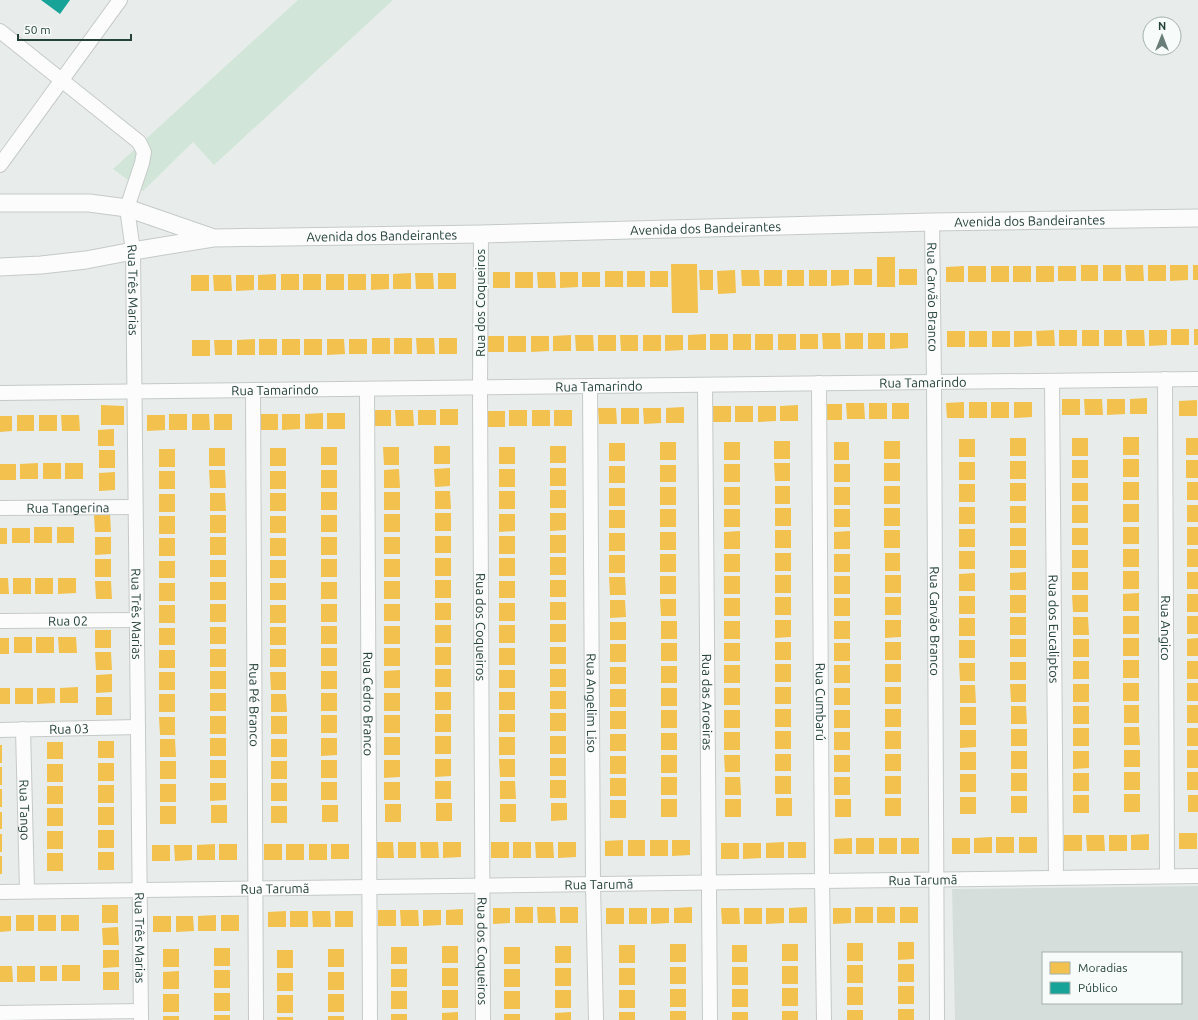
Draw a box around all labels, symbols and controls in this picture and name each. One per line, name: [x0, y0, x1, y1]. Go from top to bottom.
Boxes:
scale bar: [18, 16, 131, 42]
north arrow: [1142, 16, 1182, 56]
text: N: [1158, 20, 1166, 32]
text: 50 m: [24, 23, 51, 36]
street label: Avenida dos Bandeirantes: [954, 212, 1105, 229]
street label: Avenida dos Bandeirantes: [630, 219, 782, 237]
street label: Avenida dos Bandeirantes: [306, 227, 458, 244]
street label: Rua Carvão Branco: [925, 242, 941, 352]
street label: Rua Três Marias: [125, 243, 141, 336]
street label: Rua dos Coqueiros: [473, 249, 487, 357]
street label: Rua Tamarindo: [879, 375, 967, 390]
street label: Rua Tamarindo: [555, 378, 643, 394]
street label: Rua Tamarindo: [231, 382, 319, 397]
street label: Rua Tangerina: [26, 500, 110, 515]
street label: Rua Carvão Branco: [928, 566, 942, 676]
street label: Rua Três Marias: [129, 568, 144, 660]
street label: Rua dos Coqueiros: [474, 573, 488, 681]
street label: Rua dos Eucaliptos: [1047, 574, 1061, 684]
street label: Rua Angico: [1159, 595, 1173, 661]
street label: Rua 02: [48, 613, 88, 628]
street label: Rua Cedro Branco: [361, 652, 376, 756]
street label: Rua Angelim Liso: [585, 653, 599, 753]
street label: Rua das Aroeiras: [700, 654, 715, 751]
street label: Rua Pé Branco: [247, 663, 262, 747]
street label: Rua Cumbarú: [814, 663, 828, 741]
street label: Rua 03: [49, 721, 89, 736]
street label: Rua Tango: [17, 779, 33, 841]
street label: Rua Tarumã: [888, 872, 957, 887]
street label: Rua Tarumã: [564, 877, 634, 891]
street label: Rua Tarumã: [240, 881, 310, 896]
street label: Rua Três Marias: [133, 892, 148, 984]
street label: Rua dos Coqueiros: [475, 897, 490, 1005]
legend: [1042, 952, 1182, 1004]
text: Moradias: [1078, 961, 1127, 974]
text: Público: [1078, 981, 1118, 994]

